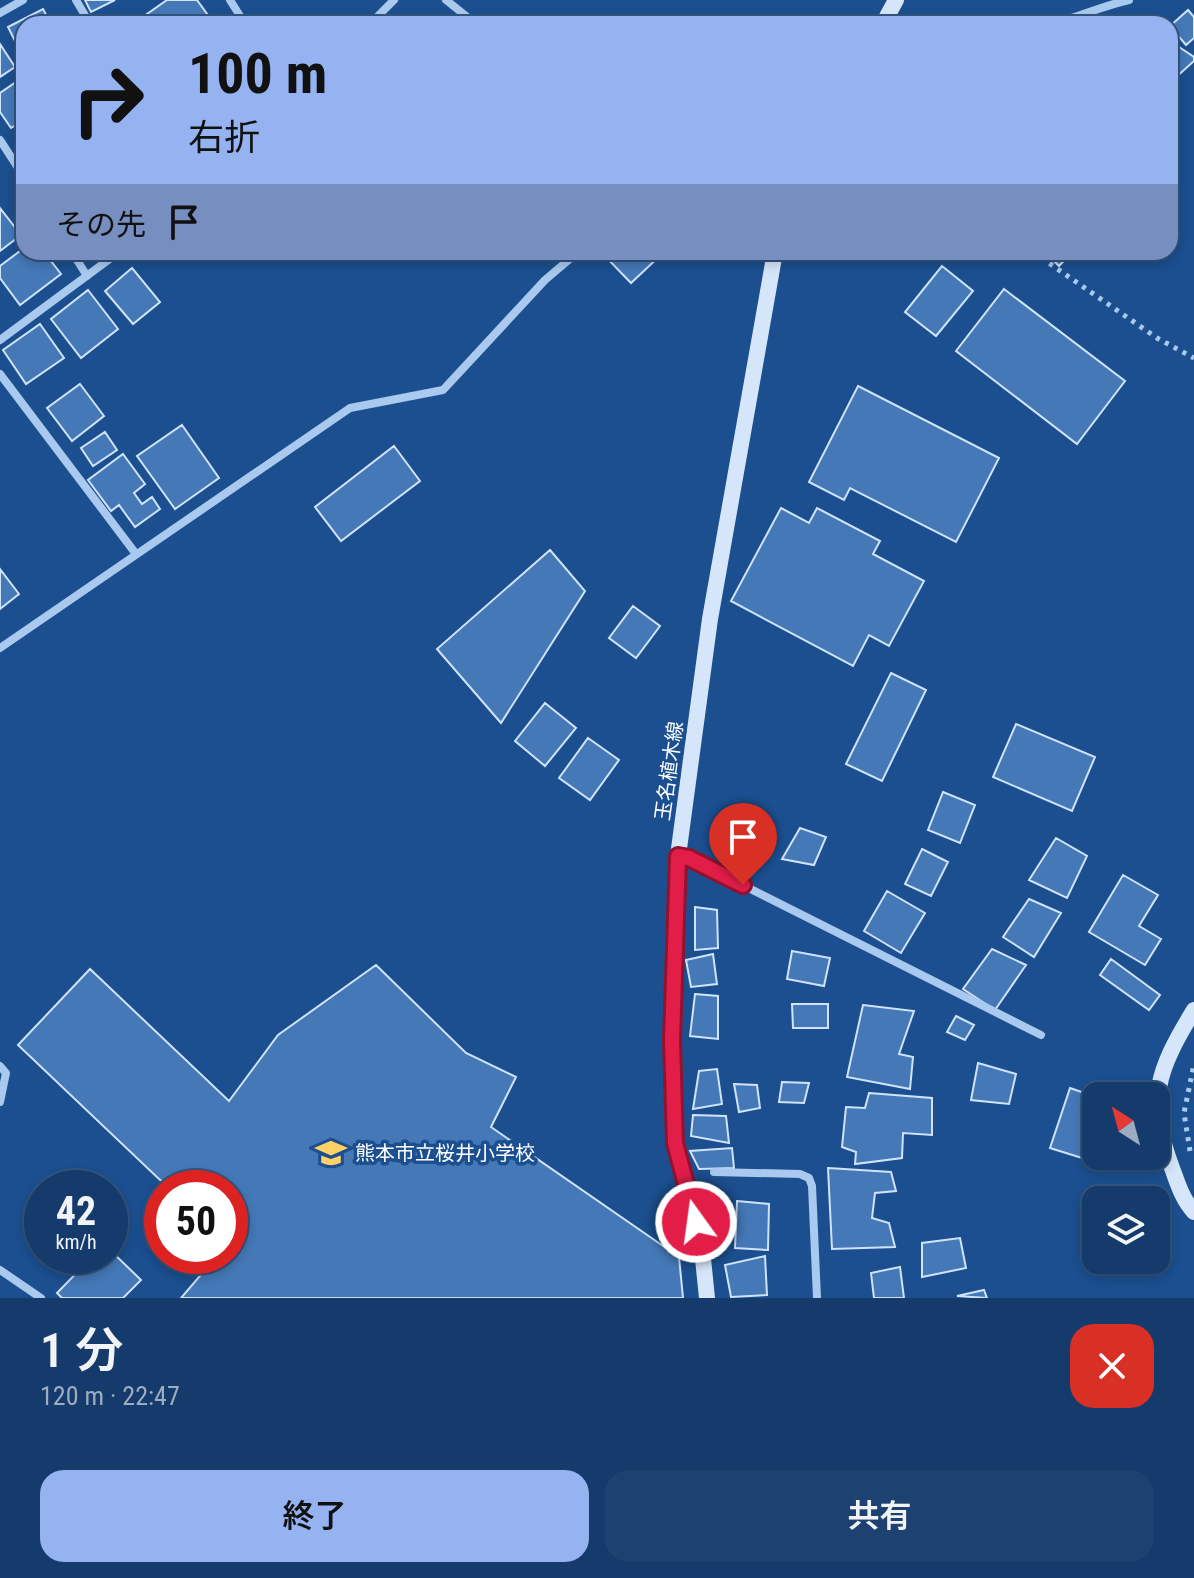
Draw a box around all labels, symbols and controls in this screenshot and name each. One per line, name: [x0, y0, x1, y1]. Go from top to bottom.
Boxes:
text: 100 m: [188, 41, 327, 107]
icon: right: [56, 48, 160, 152]
text: 右折: [188, 117, 260, 159]
icon: arrive: [162, 200, 206, 244]
text: その先: [56, 207, 146, 242]
street label: 玉名植木線: [650, 720, 688, 822]
pin: [709, 803, 777, 885]
icon: arrive: [721, 815, 765, 859]
north arrow: [1082, 1082, 1170, 1170]
map controls: [1082, 1082, 1170, 1274]
school or university icon: 熊本市立桜井小学校: [314, 1136, 348, 1170]
place label: 熊本市立桜井小学校: [355, 1141, 535, 1165]
speed limit sign: 50: [144, 1170, 248, 1274]
position arrow: [654, 1180, 738, 1264]
button: layers: [1082, 1186, 1170, 1274]
text: 42: [56, 1188, 96, 1235]
text: km/h: [55, 1230, 97, 1254]
text: 1 分: [40, 1322, 123, 1379]
button: close: [1070, 1324, 1154, 1408]
text: 120 m · 22:47: [40, 1381, 180, 1411]
button: 終了: [40, 1470, 589, 1562]
button: 共有: [605, 1470, 1154, 1562]

